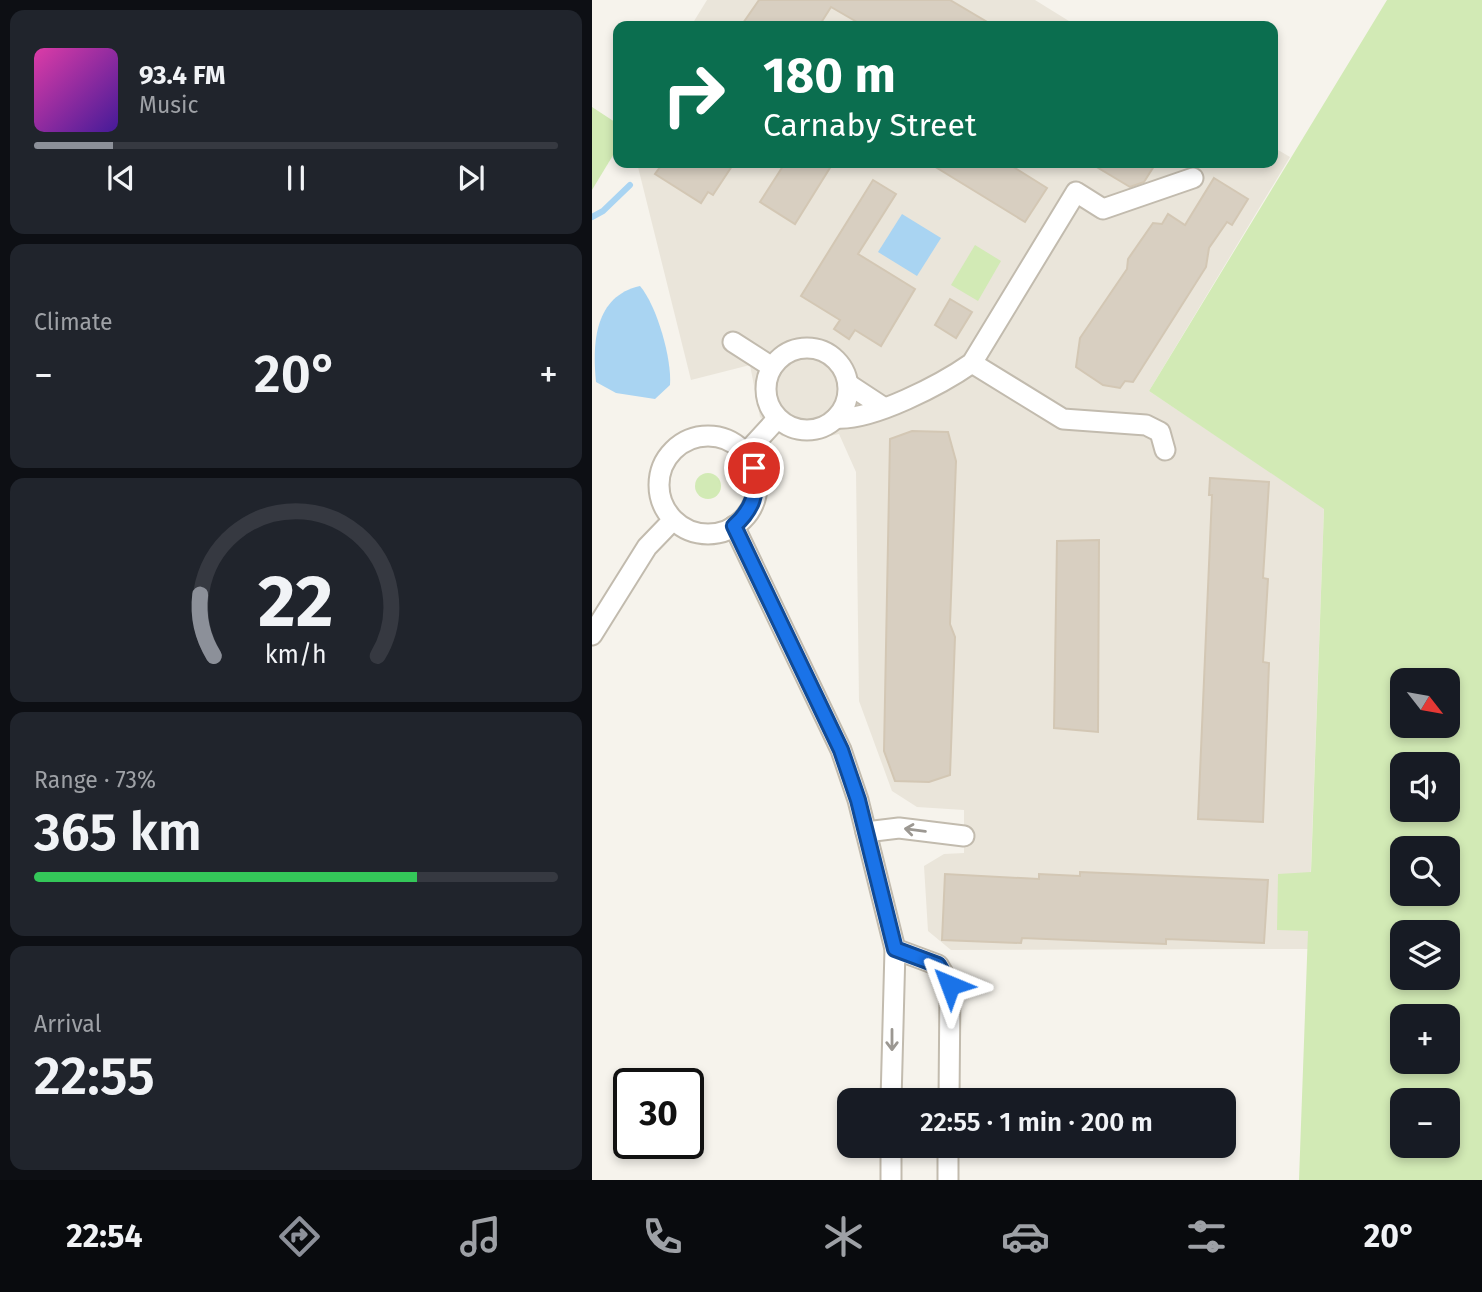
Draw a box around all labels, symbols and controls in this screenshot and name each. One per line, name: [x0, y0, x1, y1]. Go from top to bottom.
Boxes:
text: 180 m: [763, 46, 896, 105]
icon: right: [648, 49, 739, 140]
text: 93.4 FM: [139, 60, 226, 91]
text: Music: [139, 91, 199, 119]
text: Carnaby Street: [763, 106, 976, 144]
icon: previous: [102, 159, 140, 197]
icon: pause: [277, 159, 315, 197]
icon: next: [452, 159, 490, 197]
text: Climate: [34, 308, 113, 336]
text: 20°: [254, 343, 338, 406]
text: −: [34, 352, 53, 398]
text: +: [539, 352, 558, 398]
pin: [724, 438, 784, 498]
icon: arrive: [735, 449, 773, 487]
text: 22: [258, 558, 334, 645]
text: km/h: [265, 640, 327, 670]
north arrow: [1390, 668, 1460, 738]
map controls: [1390, 668, 1460, 1158]
button: sound: [1390, 752, 1460, 822]
text: Range · 73%: [34, 766, 156, 794]
text: 365 km: [34, 801, 202, 864]
one-way arrow: [904, 823, 927, 836]
button: search: [1390, 836, 1460, 906]
button: layers: [1390, 920, 1460, 990]
position arrow: [913, 948, 987, 1022]
button: +: [1390, 1004, 1460, 1074]
text: Arrival: [34, 1010, 101, 1038]
one-way arrow: [885, 1029, 899, 1052]
text: 22:55: [34, 1045, 155, 1108]
speed limit sign: 30: [613, 1068, 704, 1159]
button: −: [1390, 1088, 1460, 1158]
text: 22:55 · 1 min · 200 m: [920, 1107, 1153, 1138]
icon: directions: [275, 1212, 324, 1261]
icon: music: [456, 1212, 505, 1261]
icon: phone: [638, 1212, 687, 1261]
icon: climate: [819, 1212, 868, 1261]
icon: car: [1001, 1212, 1050, 1261]
icon: filters: [1182, 1212, 1231, 1261]
text: 22:54: [66, 1217, 143, 1255]
text: 20°: [1364, 1217, 1416, 1255]

